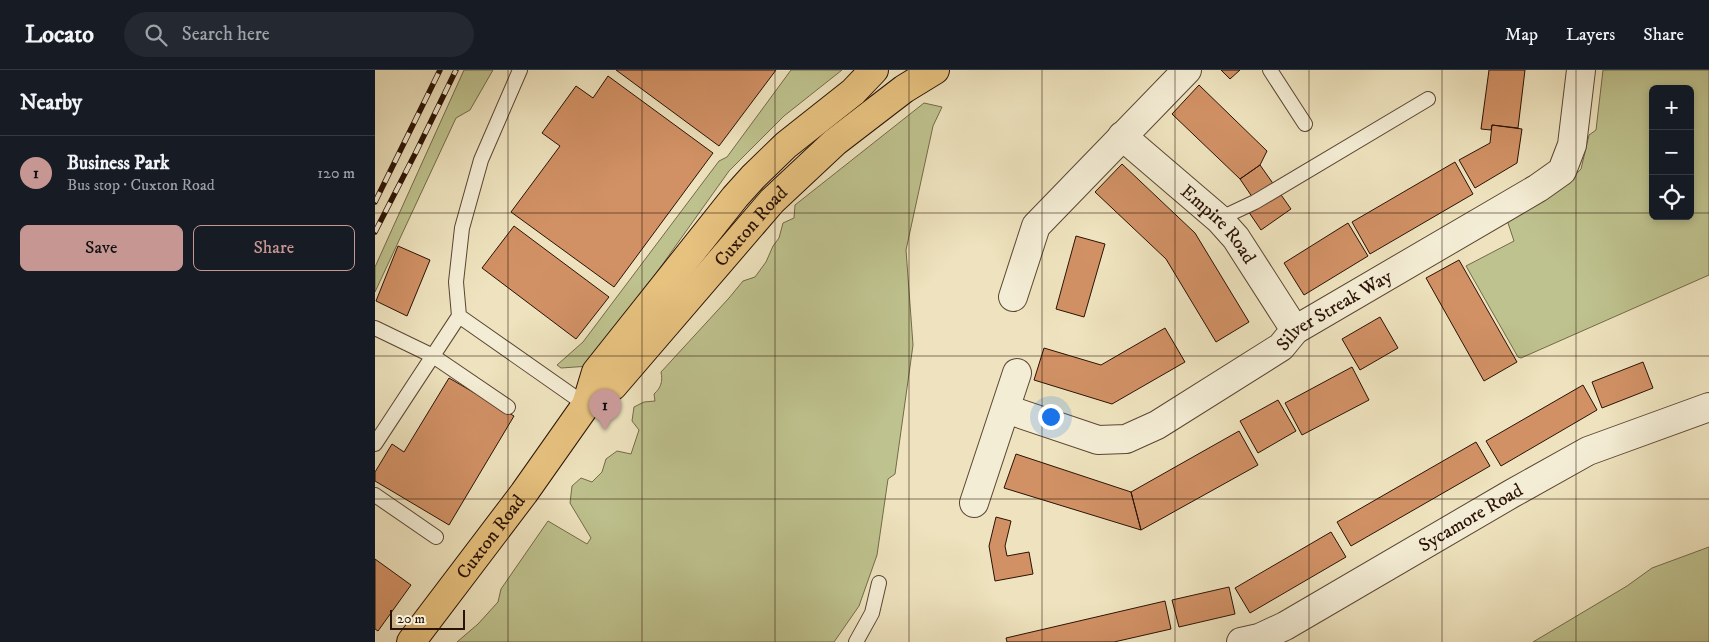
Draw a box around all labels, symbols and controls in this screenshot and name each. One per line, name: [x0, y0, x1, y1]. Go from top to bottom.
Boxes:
search box: [124, 12, 474, 57]
text: Locato: [25, 20, 94, 50]
icon: search: [142, 21, 170, 49]
text: Search here: [182, 23, 270, 46]
text: Map: [1505, 24, 1538, 46]
text: Layers: [1566, 24, 1615, 46]
text: Share: [1643, 24, 1684, 46]
map controls: [1649, 85, 1694, 220]
button: +: [1649, 85, 1694, 130]
text: Nearby: [20, 90, 82, 116]
button: −: [1649, 130, 1694, 175]
text: Business Park: [67, 152, 169, 175]
text: 1: [33, 163, 39, 183]
text: 120 m: [317, 163, 355, 183]
text: Bus stop · Cuxton Road: [67, 175, 215, 195]
button: locate: [1649, 175, 1694, 220]
street label: Empire Road: [1176, 180, 1261, 268]
street label: Cuxton Road: [709, 181, 793, 271]
button: Save: [20, 225, 183, 271]
button: Share: [193, 225, 355, 271]
street label: Silver Streak Way: [1271, 264, 1397, 355]
pin: 1: [589, 389, 621, 430]
your location: [1038, 404, 1064, 430]
street label: Sycamore Road: [1414, 478, 1527, 557]
street label: Cuxton Road: [451, 490, 530, 584]
scale bar: [390, 607, 465, 630]
text: 20 m: [397, 610, 425, 628]

